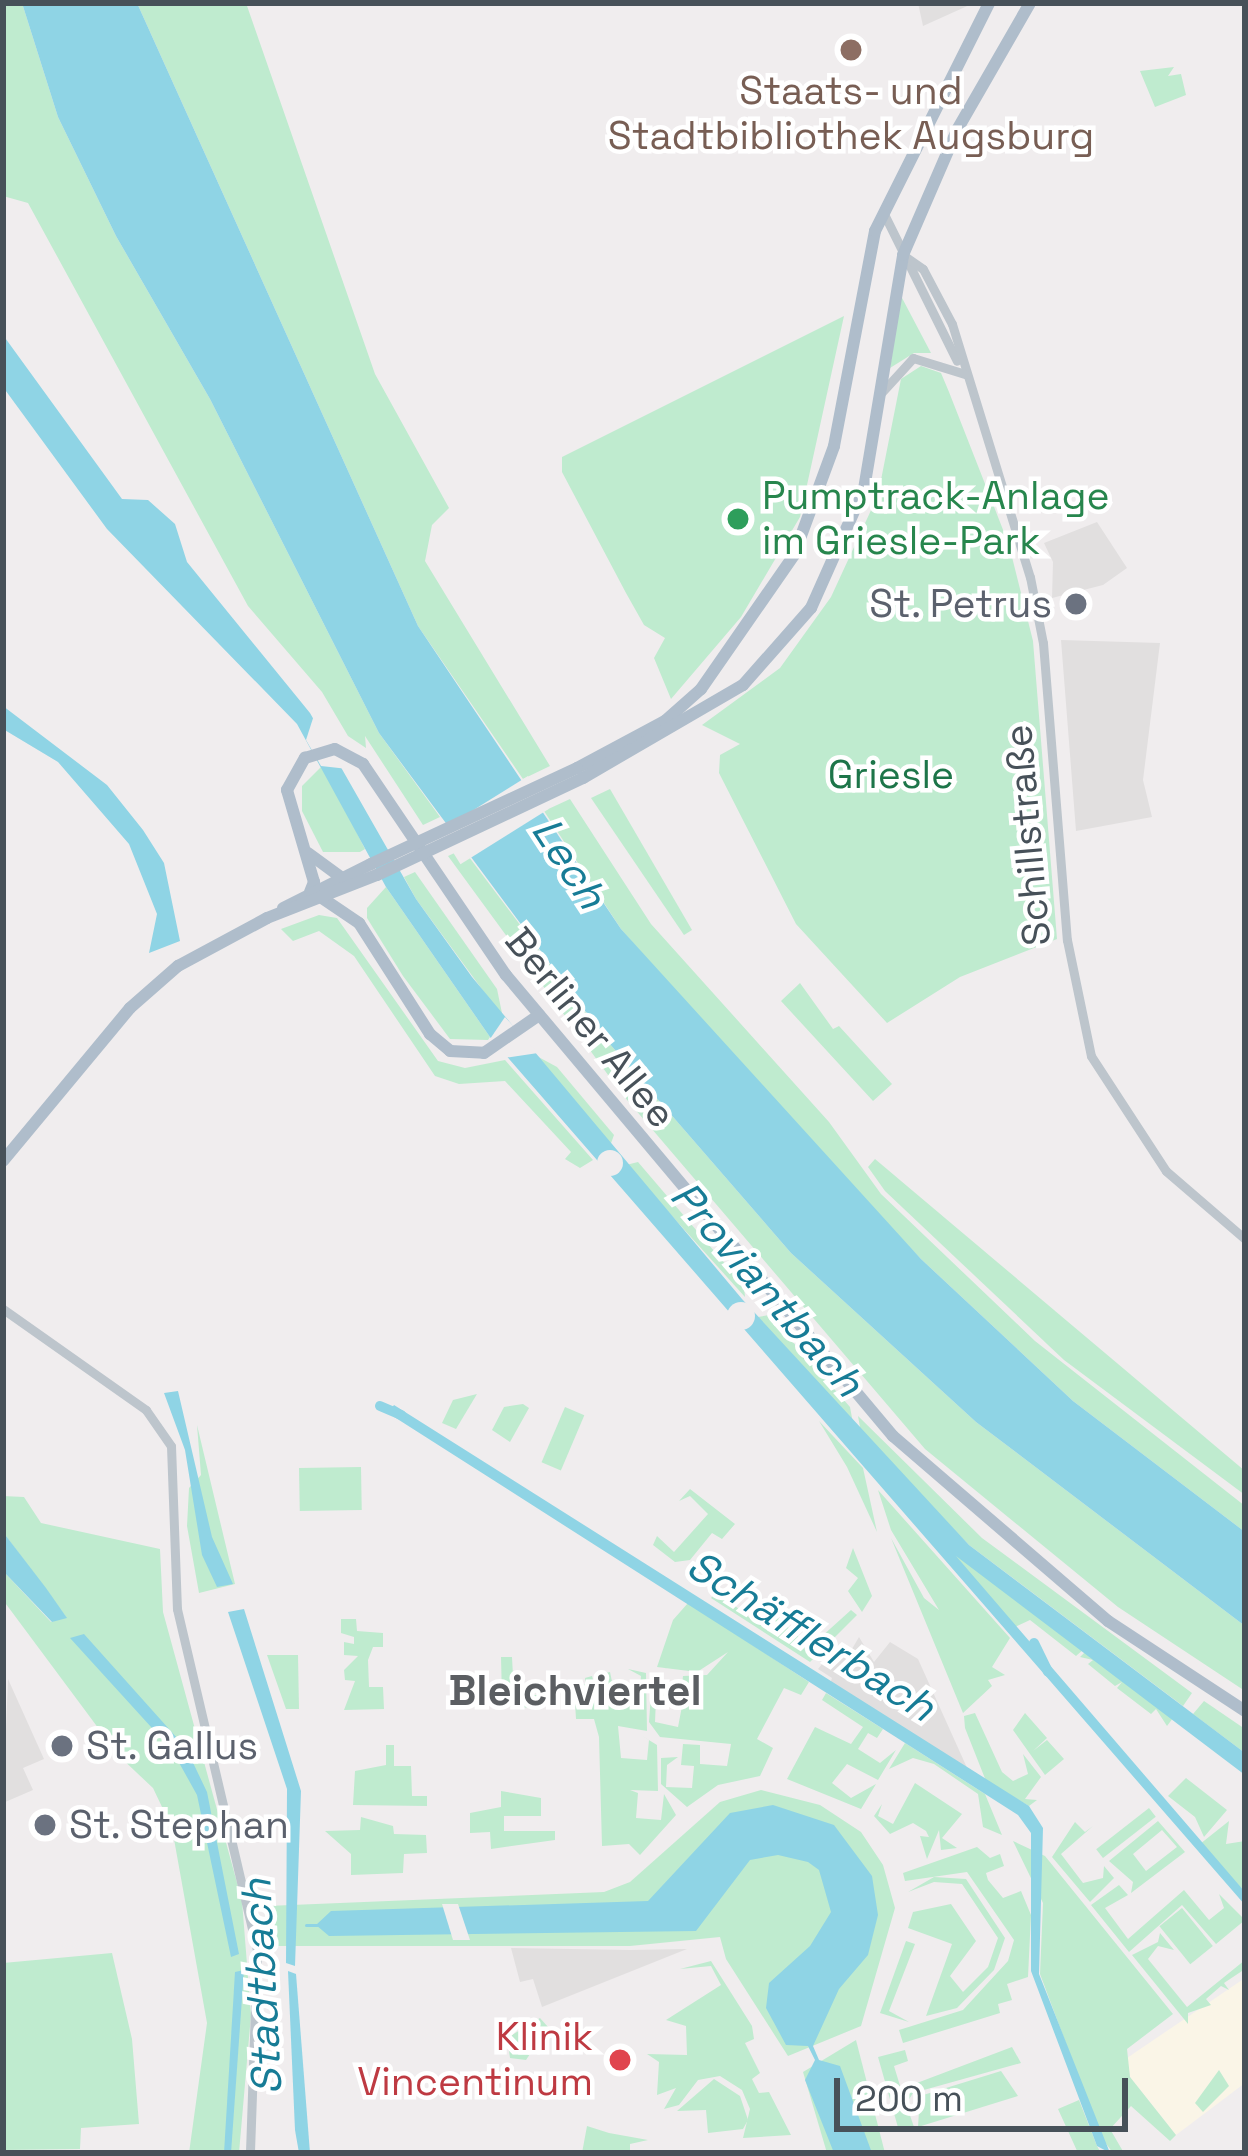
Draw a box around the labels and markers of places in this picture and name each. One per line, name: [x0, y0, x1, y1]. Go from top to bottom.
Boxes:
marker: Staats- und Stadtbibliothek Augsburg: [838, 37, 864, 63]
place label: Staats- und Stadtbibliothek Augsburg: [608, 69, 1094, 160]
place label: Pumptrack-Anlage im Griesle-Park: [762, 474, 1110, 565]
marker: Pumptrack-Anlage im Griesle-Park: [725, 506, 751, 532]
place label: St. Petrus: [868, 581, 1052, 627]
marker: St. Petrus: [1063, 591, 1089, 617]
place label: St. Gallus: [86, 1723, 259, 1769]
marker: St. Gallus: [49, 1733, 75, 1759]
place label: St. Stephan: [69, 1802, 290, 1848]
marker: St. Stephan: [32, 1812, 58, 1838]
place label: Klinik Vincentinum: [357, 2015, 593, 2106]
marker: Klinik Vincentinum: [604, 2044, 636, 2076]

